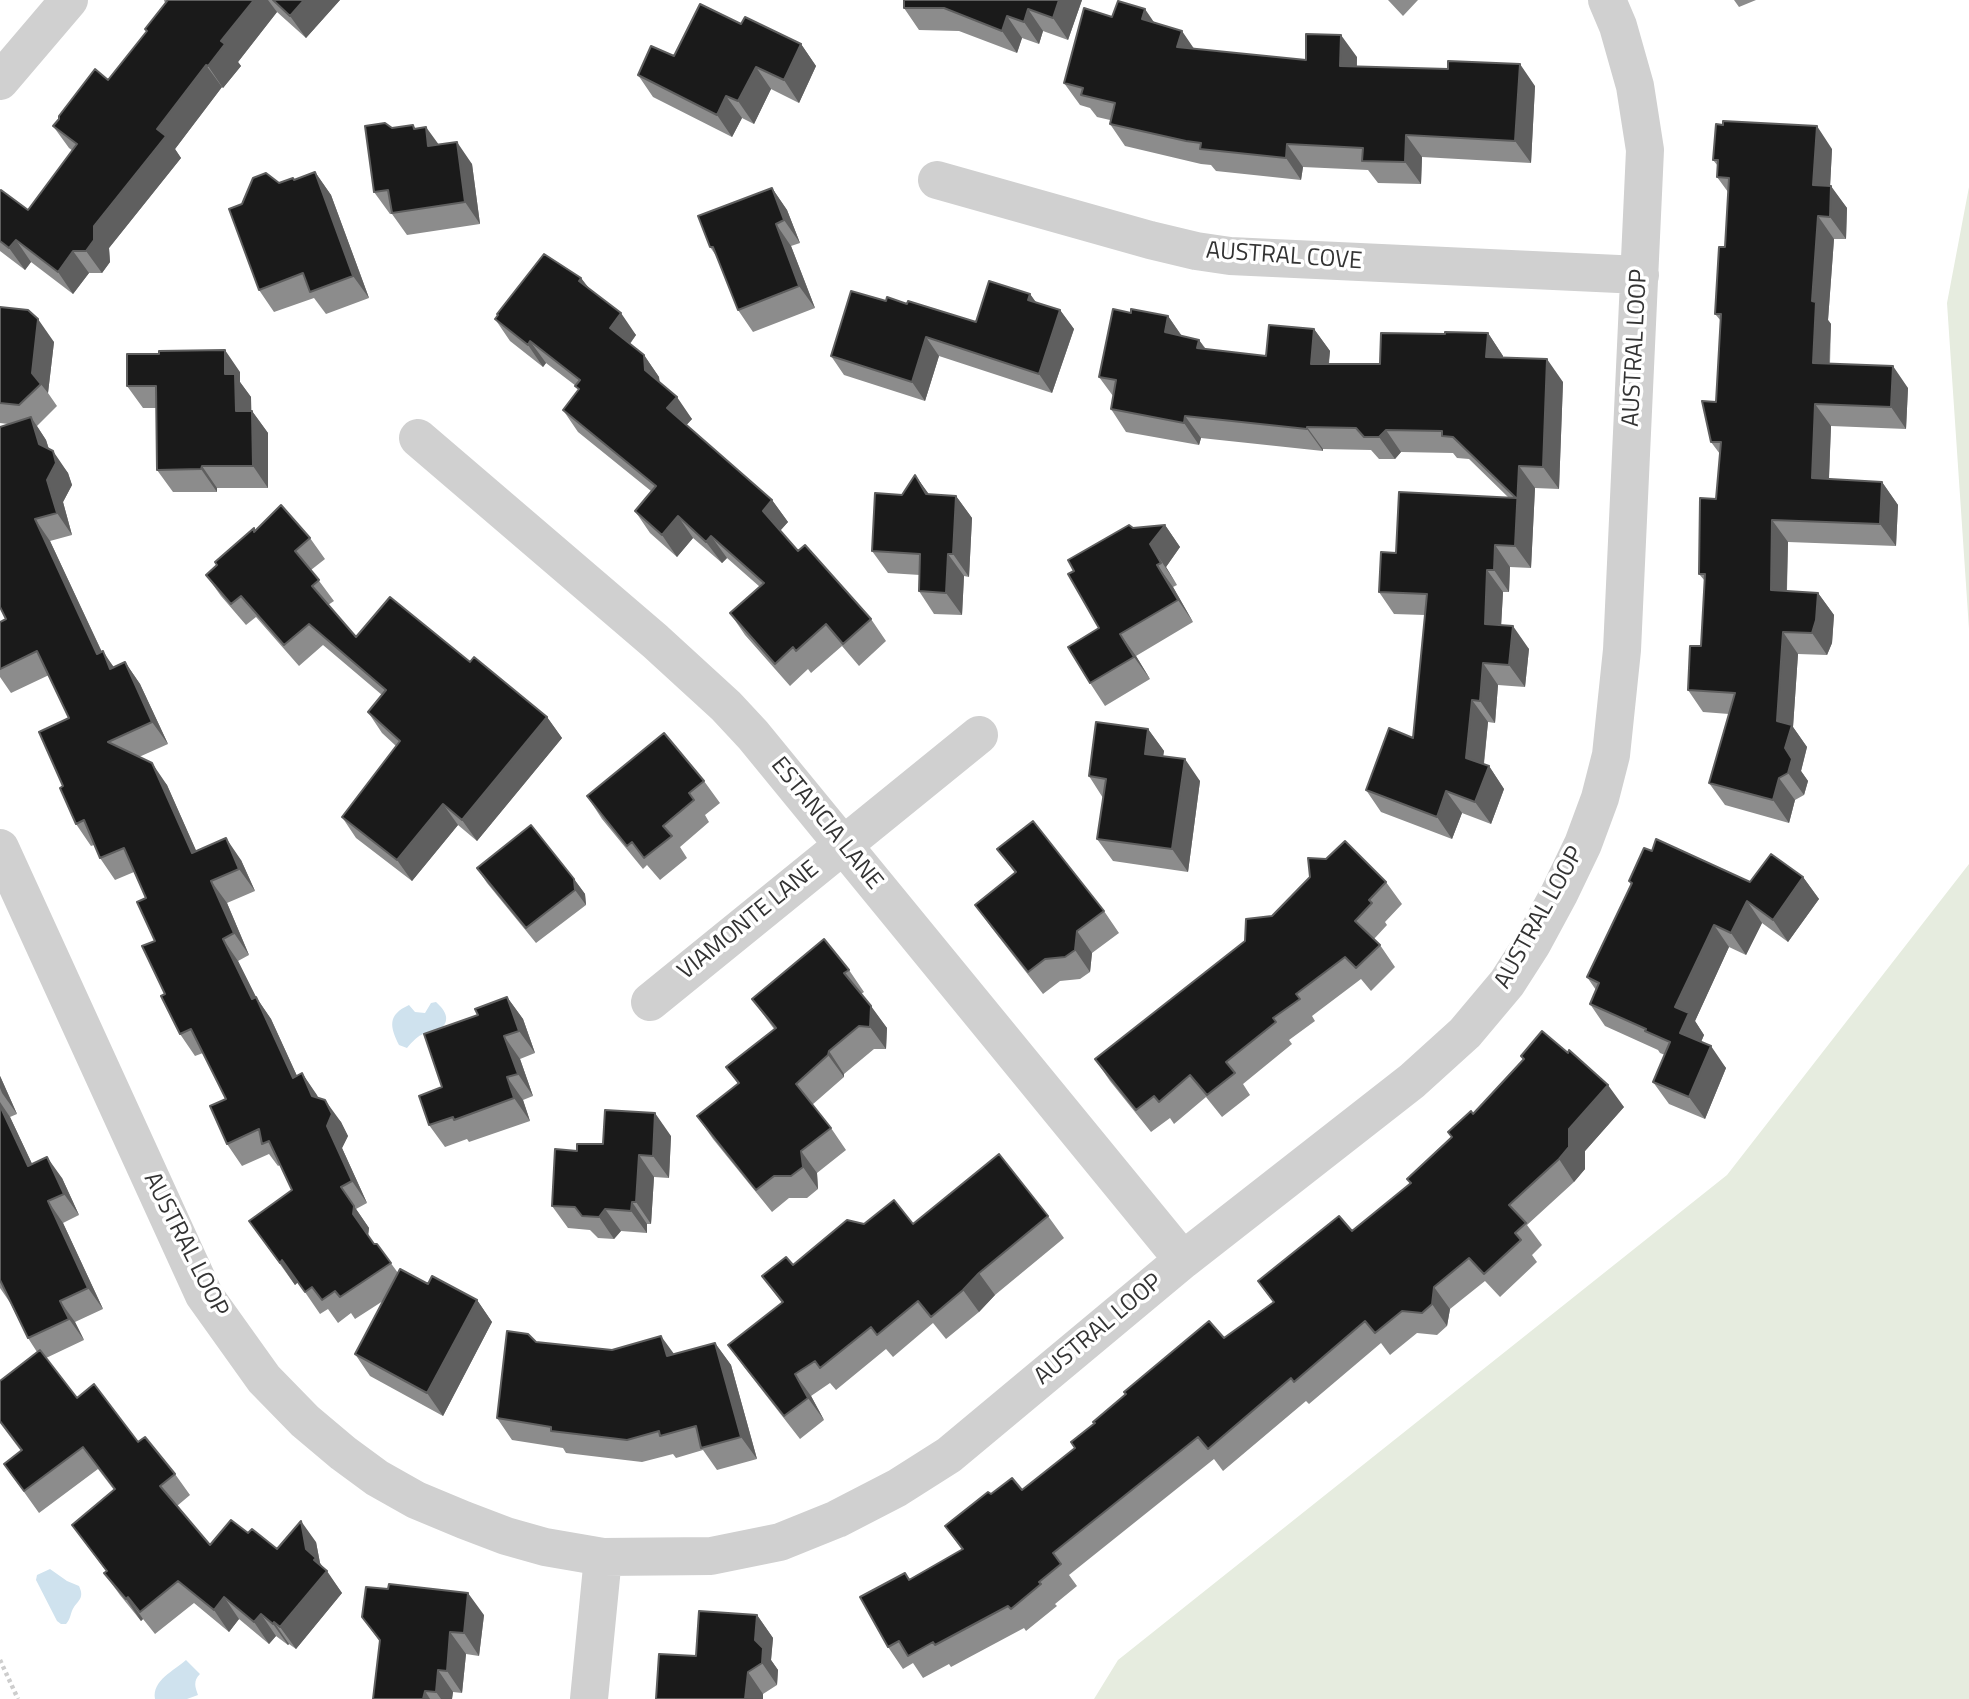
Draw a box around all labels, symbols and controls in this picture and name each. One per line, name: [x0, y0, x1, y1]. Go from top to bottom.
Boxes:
street label: AUSTRAL COVE: [1205, 237, 1363, 277]
street label: AUSTRAL LOOP: [1617, 268, 1655, 428]
street label: ESTANCIA LANE: [764, 752, 888, 896]
street label: AUSTRAL LOOP: [1489, 842, 1591, 994]
street label: VIAMONTE LANE: [673, 855, 825, 987]
street label: AUSTRAL LOOP: [136, 1168, 234, 1322]
street label: AUSTRAL LOOP: [1029, 1268, 1169, 1392]

